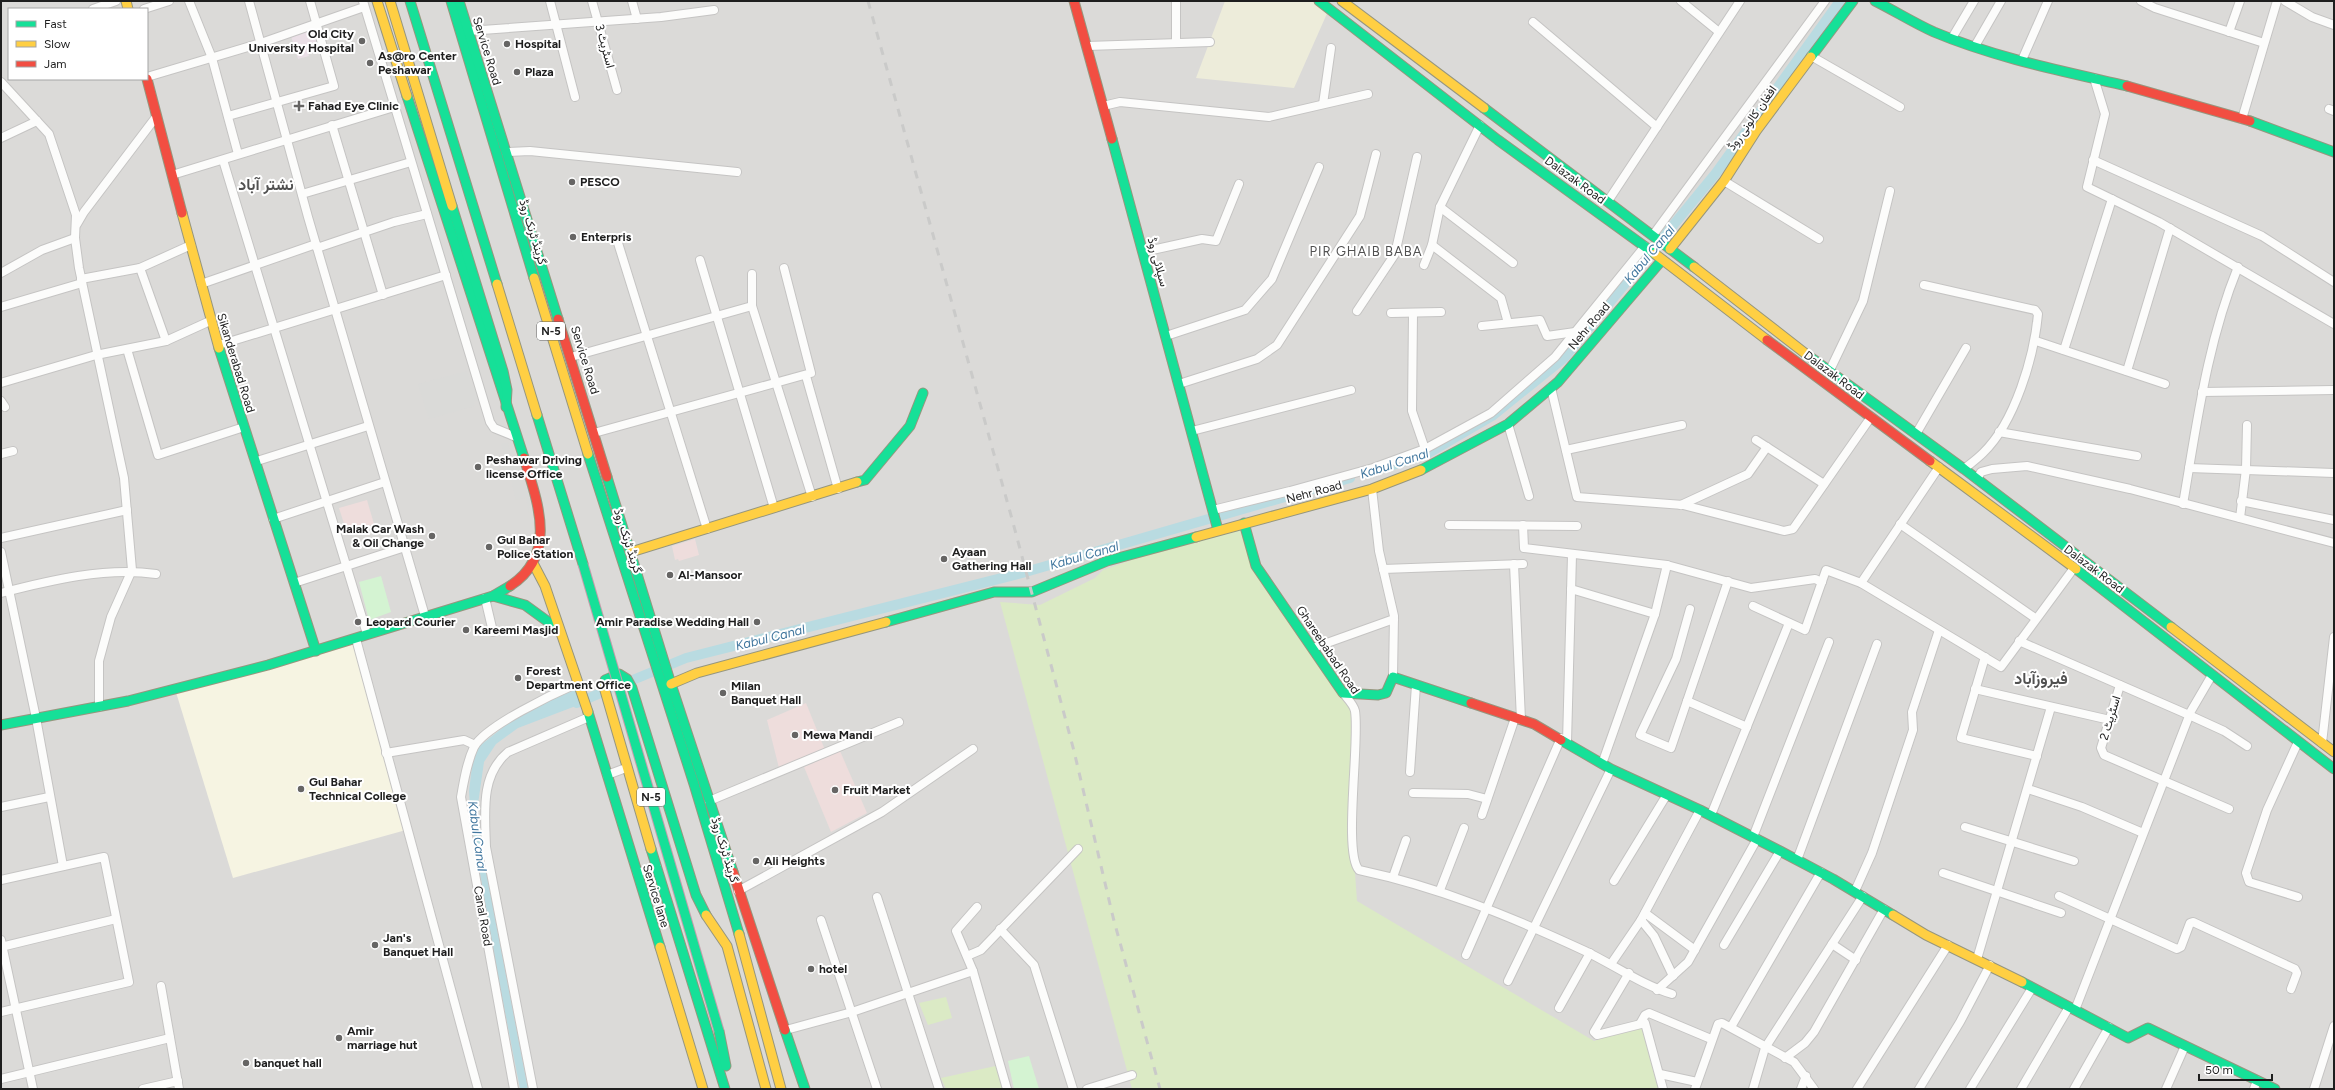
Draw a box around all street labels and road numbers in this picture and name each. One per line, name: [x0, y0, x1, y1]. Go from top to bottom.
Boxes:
street label: Service Road: [470, 15, 504, 87]
street label: اسٹریٹ 3: [591, 22, 618, 70]
street label: افغان کالونی روڈ: [1725, 83, 1780, 154]
street label: Dalazak Road: [1542, 153, 1608, 207]
street label: گرینڈ ٹرنک روڈ: [516, 198, 550, 266]
street label: سپلائی روڈ: [1144, 236, 1171, 288]
street label: Nehr Road: [1565, 300, 1613, 352]
street label: Sikanderabad Road: [214, 312, 258, 414]
road number: N-5: [537, 322, 565, 340]
street label: Service Road: [568, 324, 602, 396]
street label: Dalazak Road: [1801, 348, 1867, 402]
street label: Nehr Road: [1285, 478, 1343, 506]
street label: گرینڈ ٹرنک روڈ: [610, 507, 645, 575]
street label: Dalazak Road: [2061, 542, 2127, 596]
street label: Ghareebabad Road: [1293, 603, 1363, 697]
street label: اسٹریٹ 2: [2097, 694, 2124, 742]
road number: N-5: [637, 788, 665, 806]
street label: گرینڈ ٹرنک روڈ: [708, 816, 742, 884]
street label: Service lane: [640, 863, 672, 930]
street label: Canal Road: [471, 885, 495, 947]

